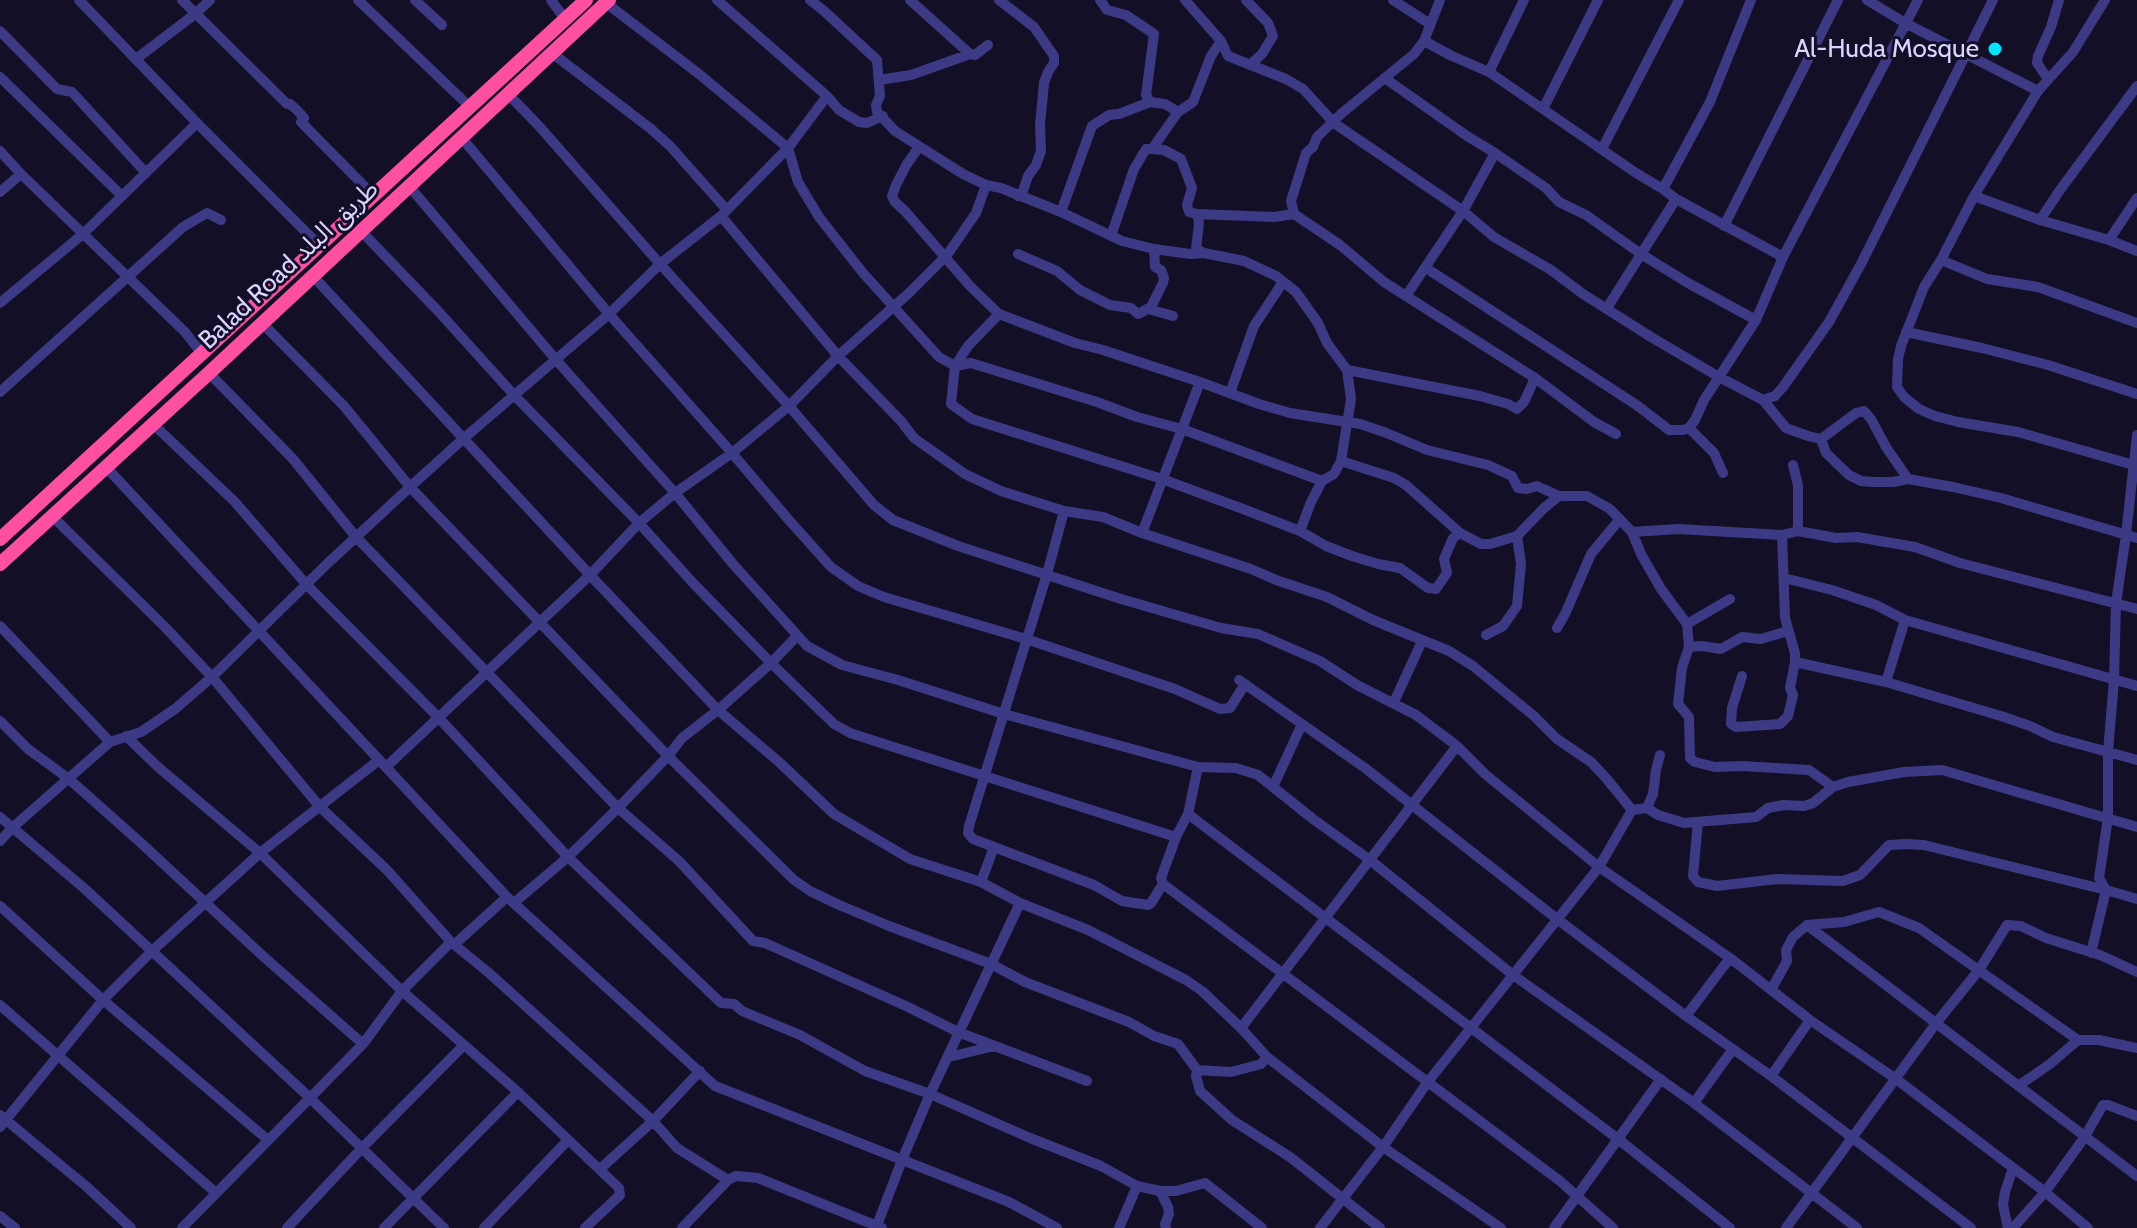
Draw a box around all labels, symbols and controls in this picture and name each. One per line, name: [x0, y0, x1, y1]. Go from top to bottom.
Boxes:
place label: Al-Huda Mosque: [1794, 33, 1979, 65]
marker: Al-Huda Mosque: [1986, 40, 2004, 58]
street label: Balad Road طريق البلد: [193, 174, 385, 356]

